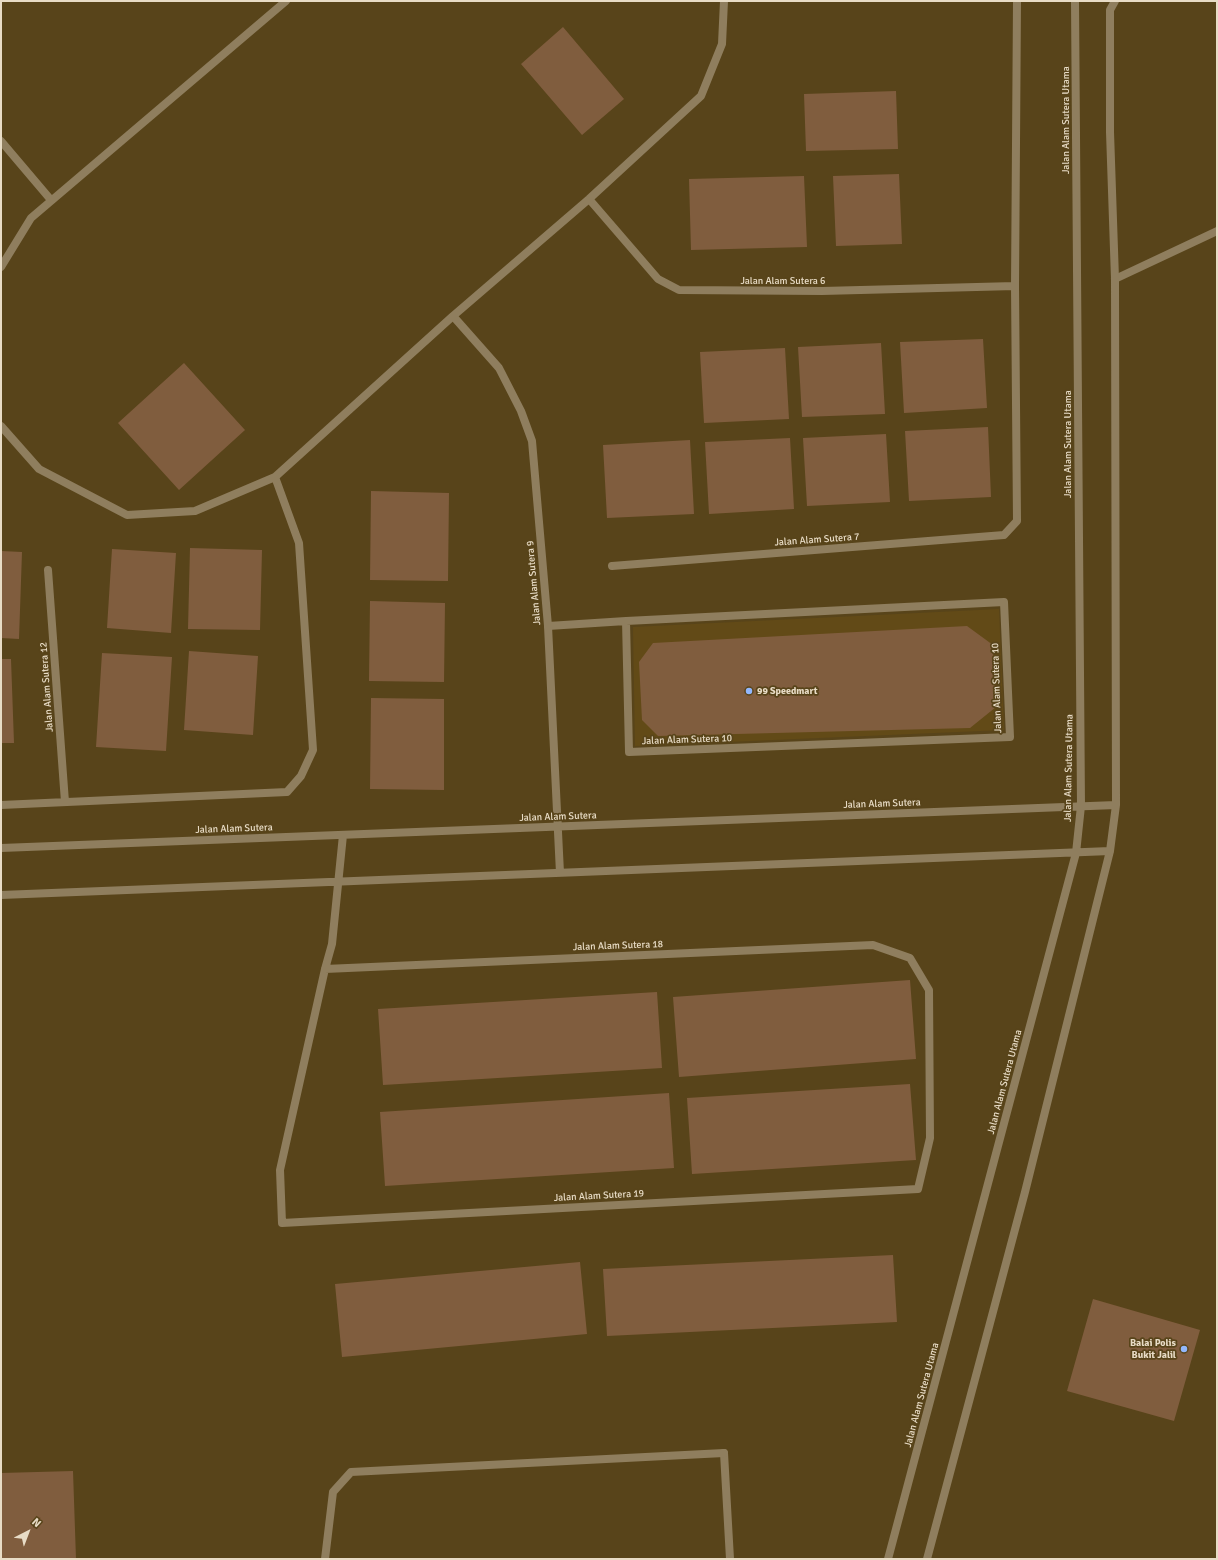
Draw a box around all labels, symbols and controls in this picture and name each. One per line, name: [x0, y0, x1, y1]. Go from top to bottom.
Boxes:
street label: Jalan Alam Sutera Utama: [1060, 66, 1072, 174]
street label: Jalan Alam Sutera 6: [741, 275, 825, 287]
street label: Jalan Alam Sutera Utama: [1062, 390, 1074, 498]
street label: Jalan Alam Sutera 7: [774, 531, 860, 549]
street label: Jalan Alam Sutera 9: [524, 540, 544, 626]
street label: Jalan Alam Sutera 12: [38, 642, 56, 732]
street label: Jalan Alam Sutera 10: [989, 643, 1005, 733]
place label: 99 Speedmart: [757, 685, 818, 697]
marker: 99 Speedmart: [744, 686, 754, 696]
street label: Jalan Alam Sutera Utama: [1062, 714, 1076, 822]
street label: Jalan Alam Sutera 10: [642, 732, 732, 748]
street label: Jalan Alam Sutera: [843, 797, 921, 811]
street label: Jalan Alam Sutera: [519, 810, 597, 824]
street label: Jalan Alam Sutera: [195, 822, 273, 836]
street label: Jalan Alam Sutera 18: [573, 938, 663, 954]
street label: Jalan Alam Sutera Utama: [985, 1028, 1025, 1136]
street label: Jalan Alam Sutera 19: [554, 1188, 644, 1204]
place label: Balai Polis Bukit Jalil: [1130, 1337, 1176, 1360]
street label: Jalan Alam Sutera Utama: [902, 1341, 942, 1449]
marker: Balai Polis Bukit Jalil: [1179, 1344, 1189, 1354]
north arrow: [8, 1512, 48, 1552]
text: N: [29, 1515, 44, 1530]

